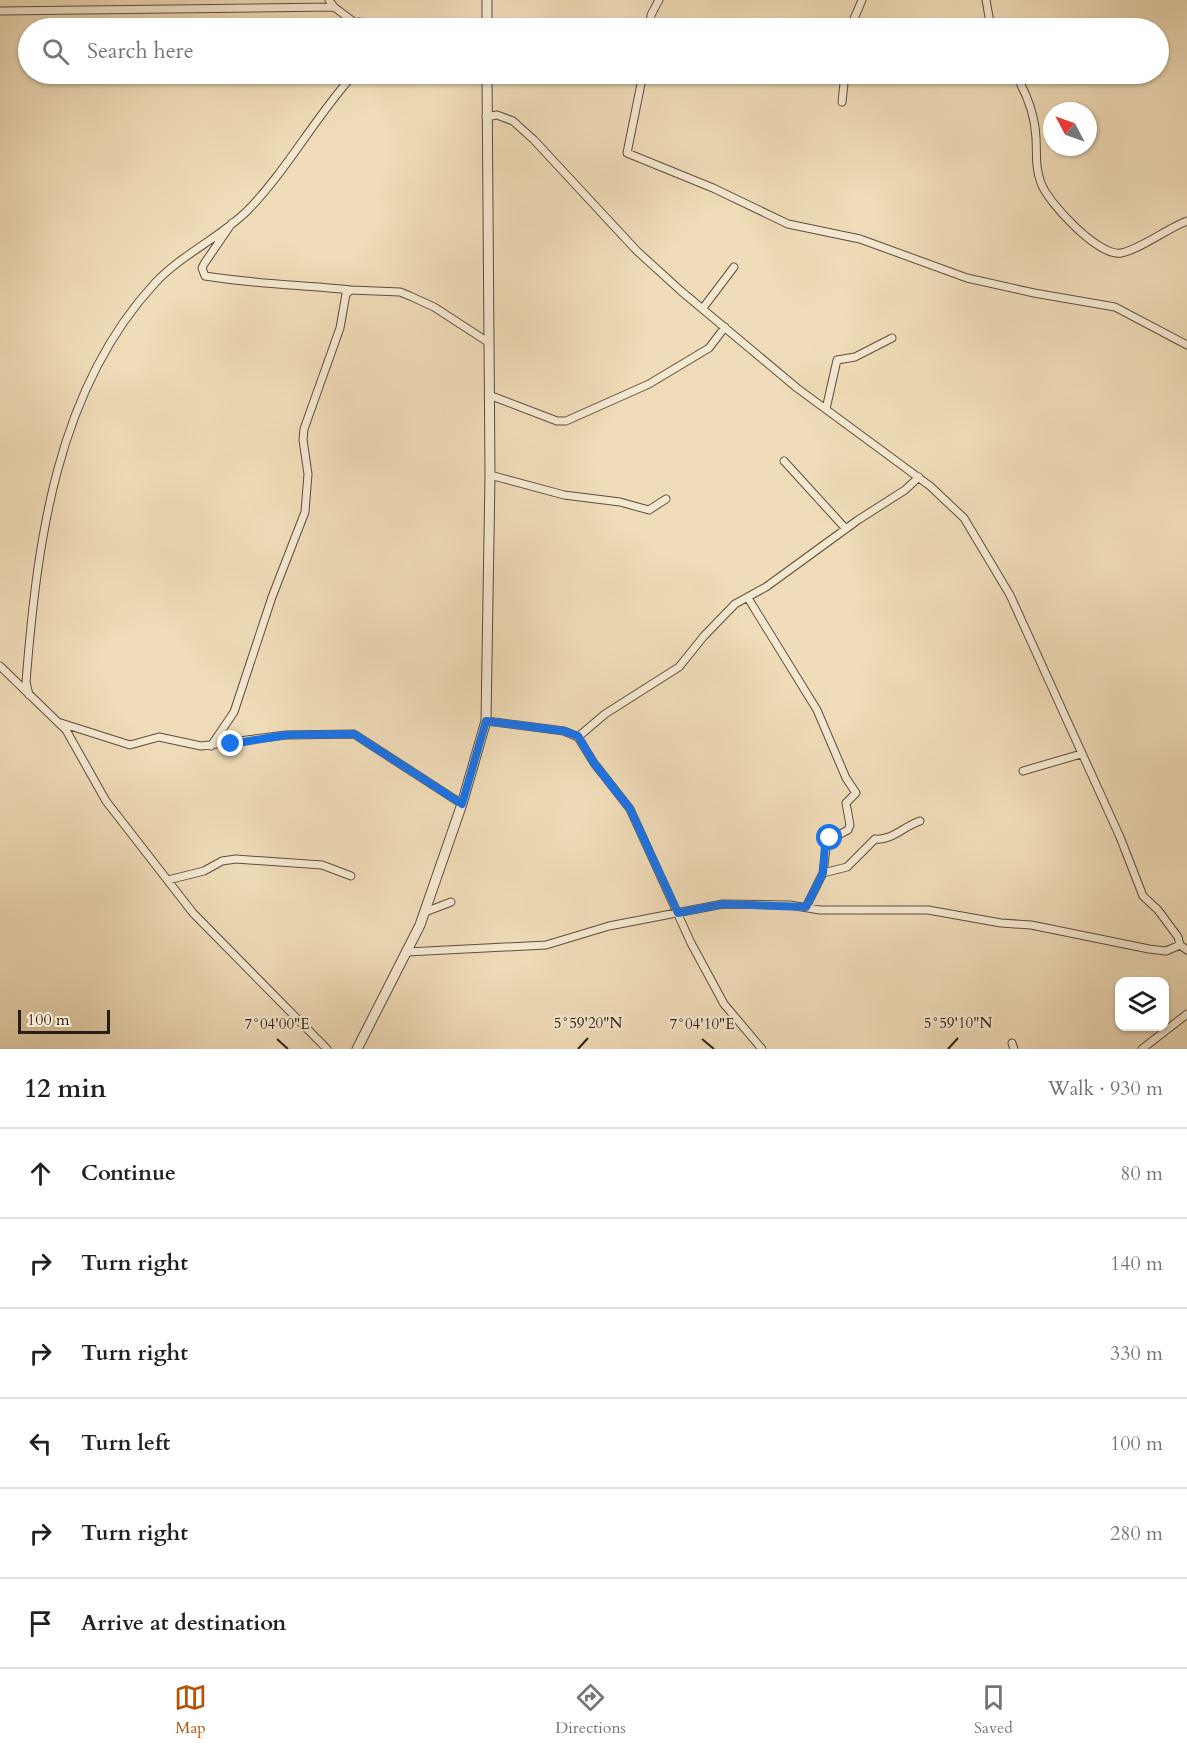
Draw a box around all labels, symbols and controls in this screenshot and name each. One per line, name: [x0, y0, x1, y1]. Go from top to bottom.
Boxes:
search box: [18, 18, 1169, 84]
icon: search: [39, 35, 72, 68]
text: Search here: [87, 36, 194, 66]
north arrow: [1043, 102, 1097, 156]
route end: [217, 730, 243, 756]
route start: [816, 824, 842, 850]
map controls: [1115, 977, 1169, 1031]
button: layers: [1115, 977, 1169, 1031]
scale bar: [18, 1007, 110, 1034]
text: 100 m: [27, 1009, 69, 1031]
text: 5°59'20"N: [554, 1013, 622, 1033]
text: 5°59'10"N: [924, 1013, 992, 1033]
text: 7°04'00"E: [245, 1014, 309, 1034]
text: 7°04'10"E: [670, 1014, 734, 1034]
text: 12 min: [24, 1071, 107, 1106]
text: Walk · 930 m: [1048, 1075, 1163, 1102]
icon: ahead: [24, 1157, 57, 1190]
text: Continue: [81, 1158, 176, 1188]
text: 80 m: [1120, 1160, 1163, 1187]
icon: right: [24, 1247, 57, 1280]
text: Turn right: [81, 1248, 188, 1278]
text: 140 m: [1110, 1250, 1163, 1277]
icon: right: [24, 1337, 57, 1370]
text: Turn right: [81, 1338, 188, 1368]
text: 330 m: [1110, 1340, 1163, 1367]
icon: left: [24, 1427, 57, 1460]
text: Turn left: [81, 1428, 170, 1458]
text: 100 m: [1110, 1430, 1163, 1457]
icon: right: [24, 1517, 57, 1550]
text: Turn right: [81, 1518, 188, 1548]
text: 280 m: [1110, 1520, 1163, 1547]
icon: arrive: [24, 1607, 57, 1640]
text: Arrive at destination: [81, 1608, 286, 1638]
tab: Map: [174, 1681, 207, 1739]
tab: Directions: [555, 1681, 626, 1739]
tab: Saved: [974, 1681, 1013, 1739]

